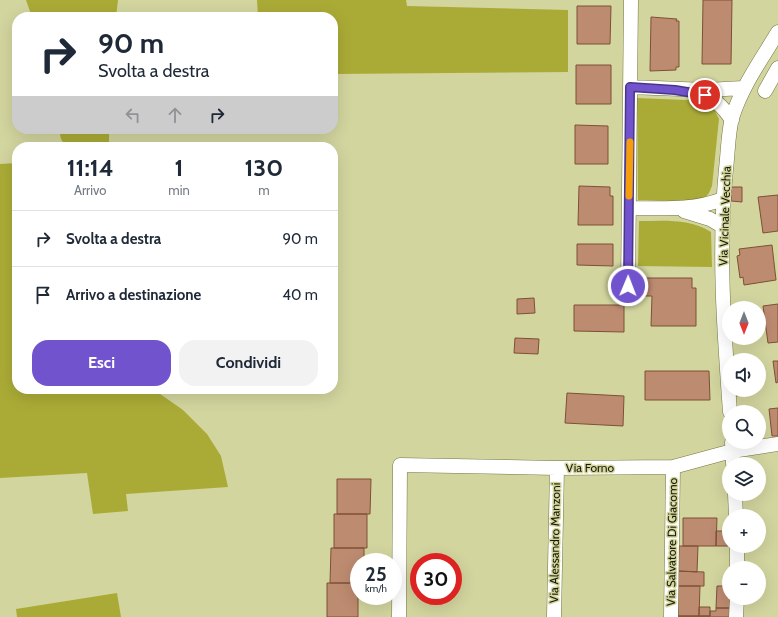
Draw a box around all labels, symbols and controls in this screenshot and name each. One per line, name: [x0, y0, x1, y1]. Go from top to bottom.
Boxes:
text: 90 m: [98, 26, 164, 60]
icon: right: [32, 28, 84, 80]
text: Svolta a destra: [98, 60, 209, 82]
pin: [688, 78, 722, 112]
icon: arrive: [694, 84, 716, 106]
icon: left: [122, 104, 144, 126]
icon: ahead: [164, 104, 186, 126]
icon: right: [206, 104, 228, 126]
text: 11:14: [67, 153, 114, 182]
text: 1: [175, 153, 183, 182]
text: 130: [245, 153, 283, 182]
street label: Via Vicinale Vecchia: [715, 166, 734, 266]
text: Arrivo: [74, 182, 106, 198]
text: min: [168, 182, 190, 198]
text: m: [258, 182, 270, 198]
icon: right: [32, 228, 54, 250]
text: Svolta a destra: [66, 230, 161, 248]
text: 90 m: [282, 230, 318, 248]
position arrow: [607, 265, 649, 307]
icon: arrive: [32, 284, 54, 306]
text: Arrivo a destinazione: [66, 286, 201, 304]
text: 40 m: [282, 286, 318, 304]
north arrow: [722, 301, 766, 345]
map controls: [722, 301, 766, 605]
button: Esci: [32, 340, 171, 386]
button: Condividi: [179, 340, 318, 386]
button: sound: [722, 353, 766, 397]
button: search: [722, 405, 766, 449]
button: layers: [722, 457, 766, 501]
street label: Via Forno: [566, 460, 615, 475]
street label: Via Salvatore Di Giacomo: [663, 477, 680, 606]
street label: Via Alessandro Manzoni: [546, 483, 563, 603]
button: +: [722, 509, 766, 553]
speed limit sign: 30: [410, 553, 462, 605]
button: −: [722, 561, 766, 605]
text: 25: [365, 562, 387, 586]
text: km/h: [365, 582, 387, 595]

